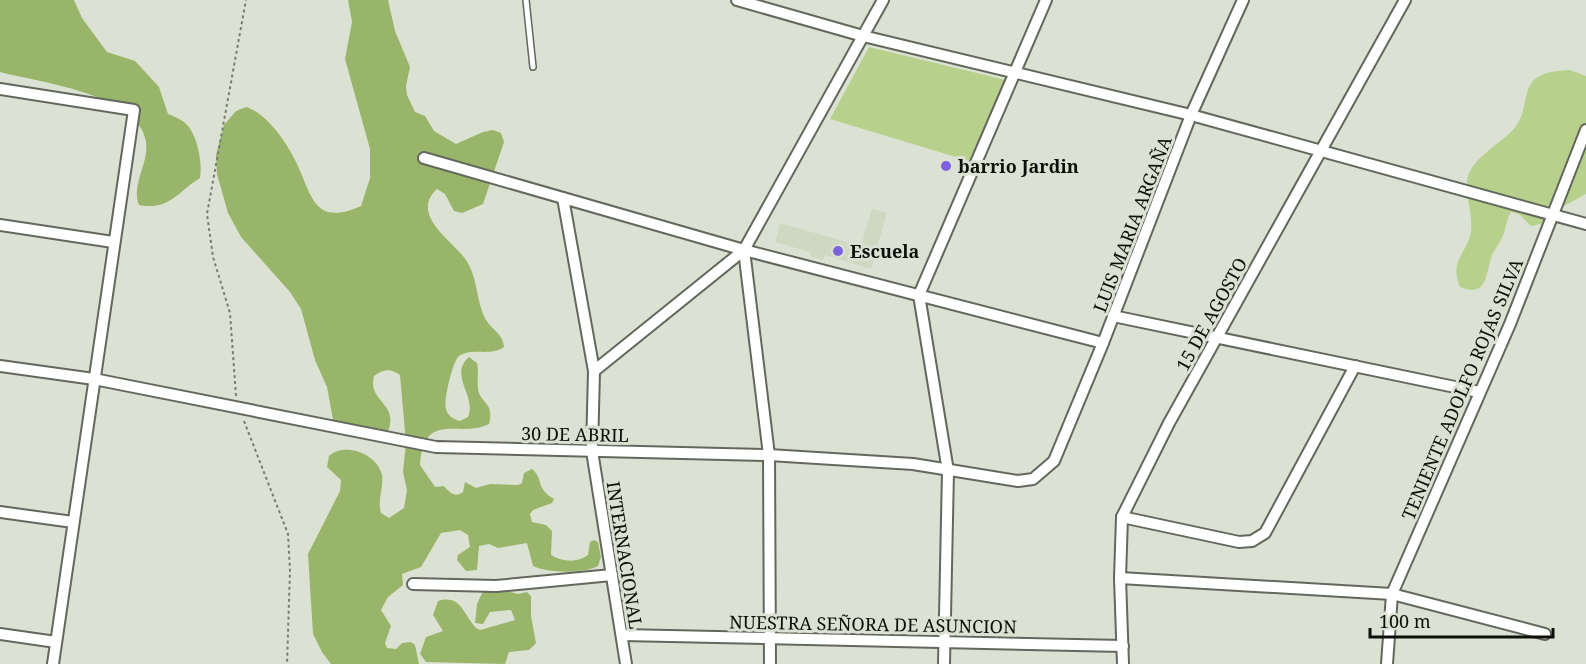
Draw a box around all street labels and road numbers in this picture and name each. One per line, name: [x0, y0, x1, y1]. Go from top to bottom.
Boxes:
street label: LUIS MARIA ARGAÑA: [1087, 132, 1177, 315]
street label: 15 DE AGOSTO: [1170, 253, 1252, 375]
street label: TENIENTE ADOLFO ROJAS SILVA: [1396, 254, 1528, 523]
street label: 30 DE ABRIL: [521, 421, 629, 447]
street label: INTERNACIONAL: [601, 479, 649, 631]
street label: NUESTRA SEÑORA DE ASUNCION: [729, 609, 1017, 639]

